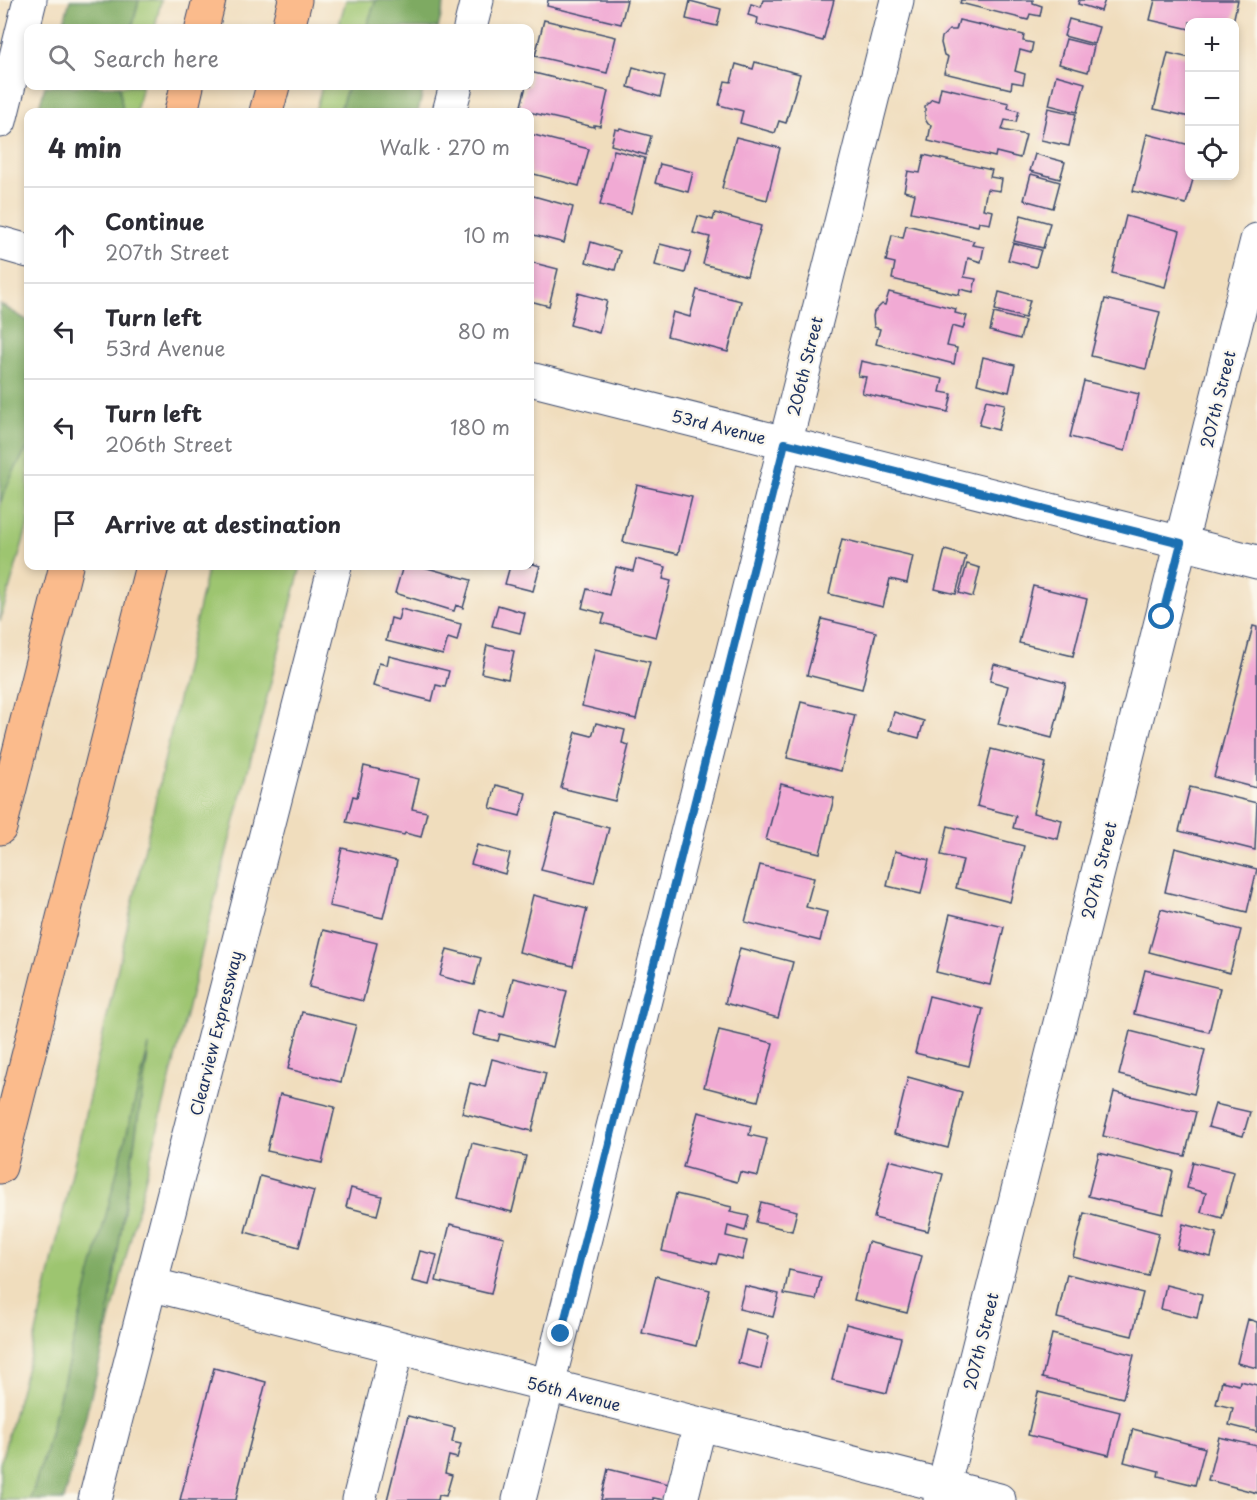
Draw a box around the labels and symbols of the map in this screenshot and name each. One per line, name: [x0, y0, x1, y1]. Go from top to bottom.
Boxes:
street label: 206th Street: [780, 313, 828, 418]
street label: 207th Street: [1193, 347, 1241, 450]
street label: 53rd Avenue: [669, 403, 769, 449]
route start: [1148, 603, 1174, 629]
street label: 207th Street: [1074, 818, 1122, 921]
street label: Clearview Expressway: [183, 948, 247, 1118]
street label: 207th Street: [956, 1289, 1004, 1392]
route end: [547, 1320, 573, 1346]
street label: 56th Avenue: [524, 1370, 624, 1416]

